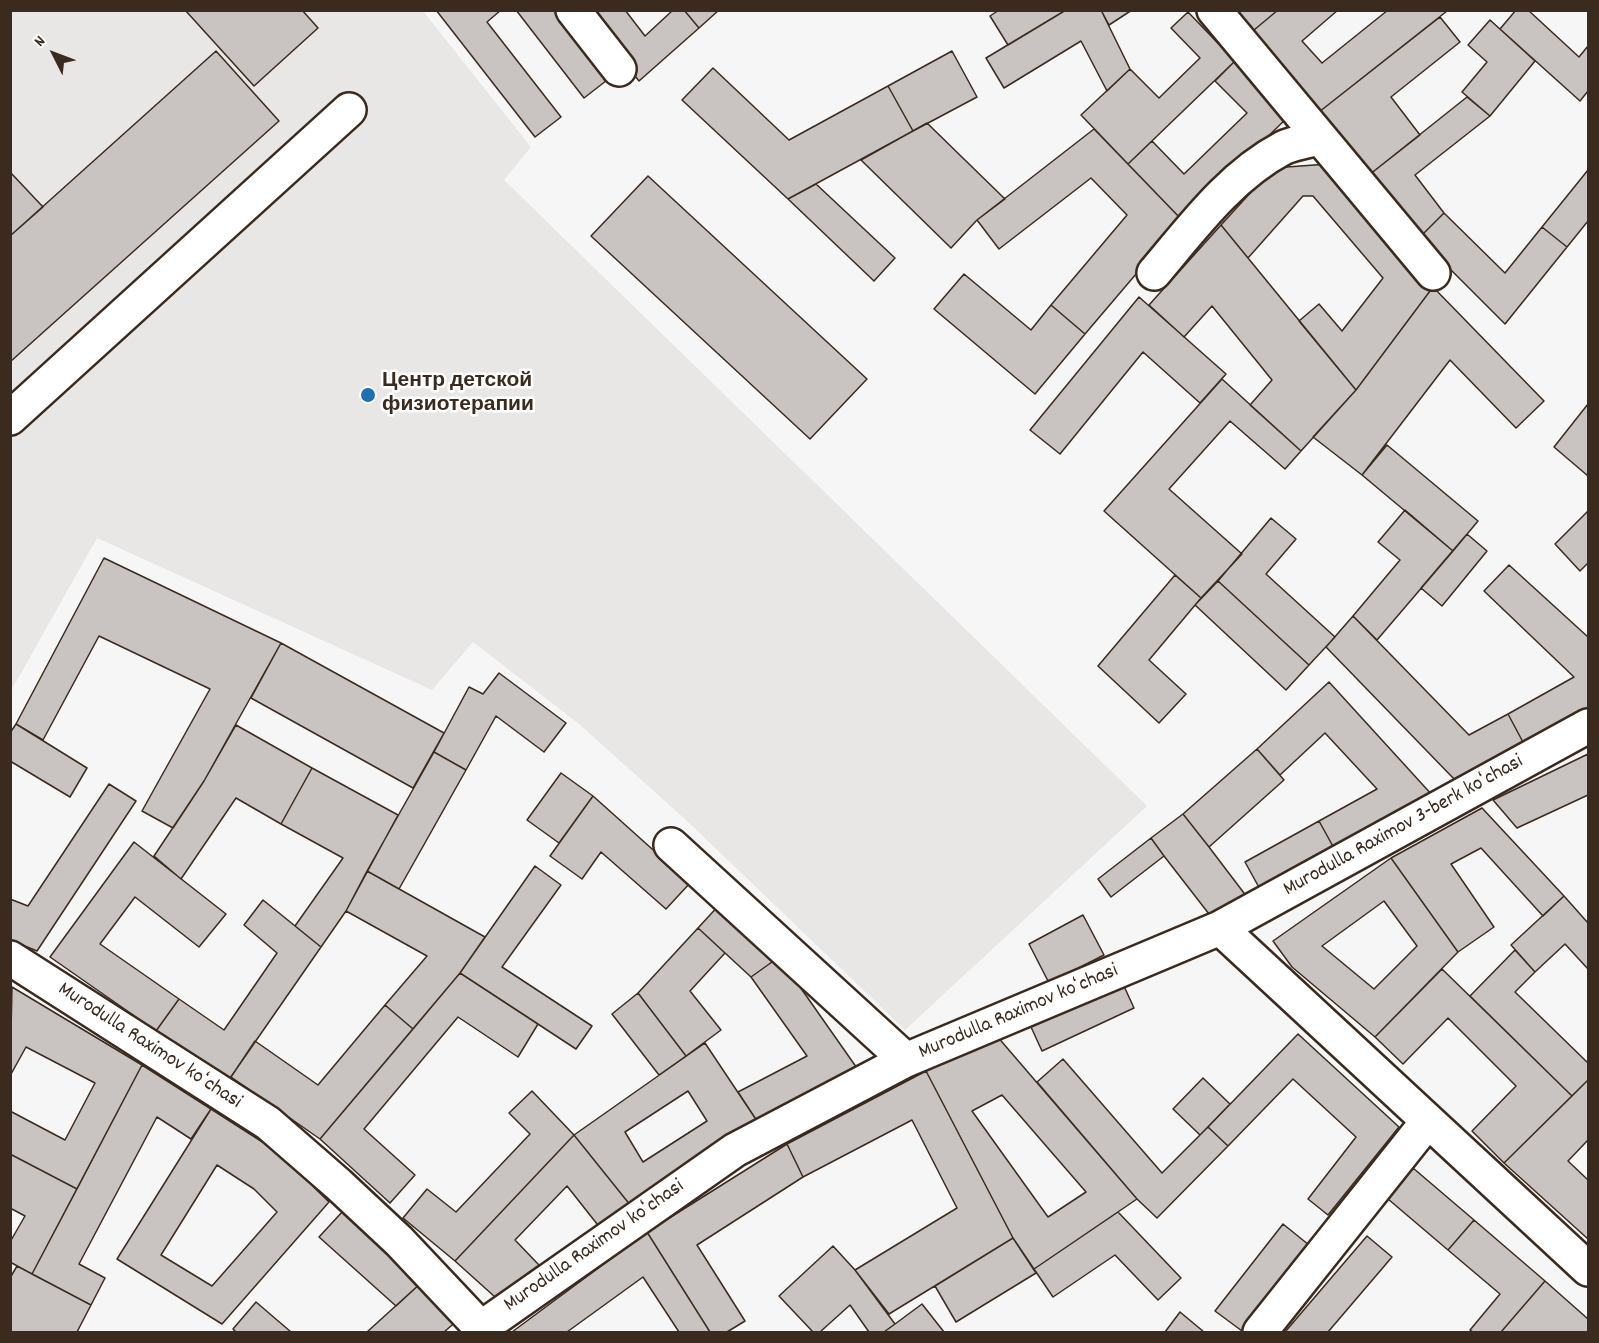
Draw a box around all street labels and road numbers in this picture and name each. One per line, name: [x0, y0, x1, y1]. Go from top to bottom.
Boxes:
street label: Murodulla Raximov 3-berk koʻchasi: [1280, 750, 1528, 904]
street label: Murodulla Raximov koʻchasi: [915, 960, 1123, 1066]
street label: Murodulla Raximov koʻchasi: [52, 978, 246, 1116]
street label: Murodulla Raximov koʻchasi: [500, 1175, 690, 1319]

